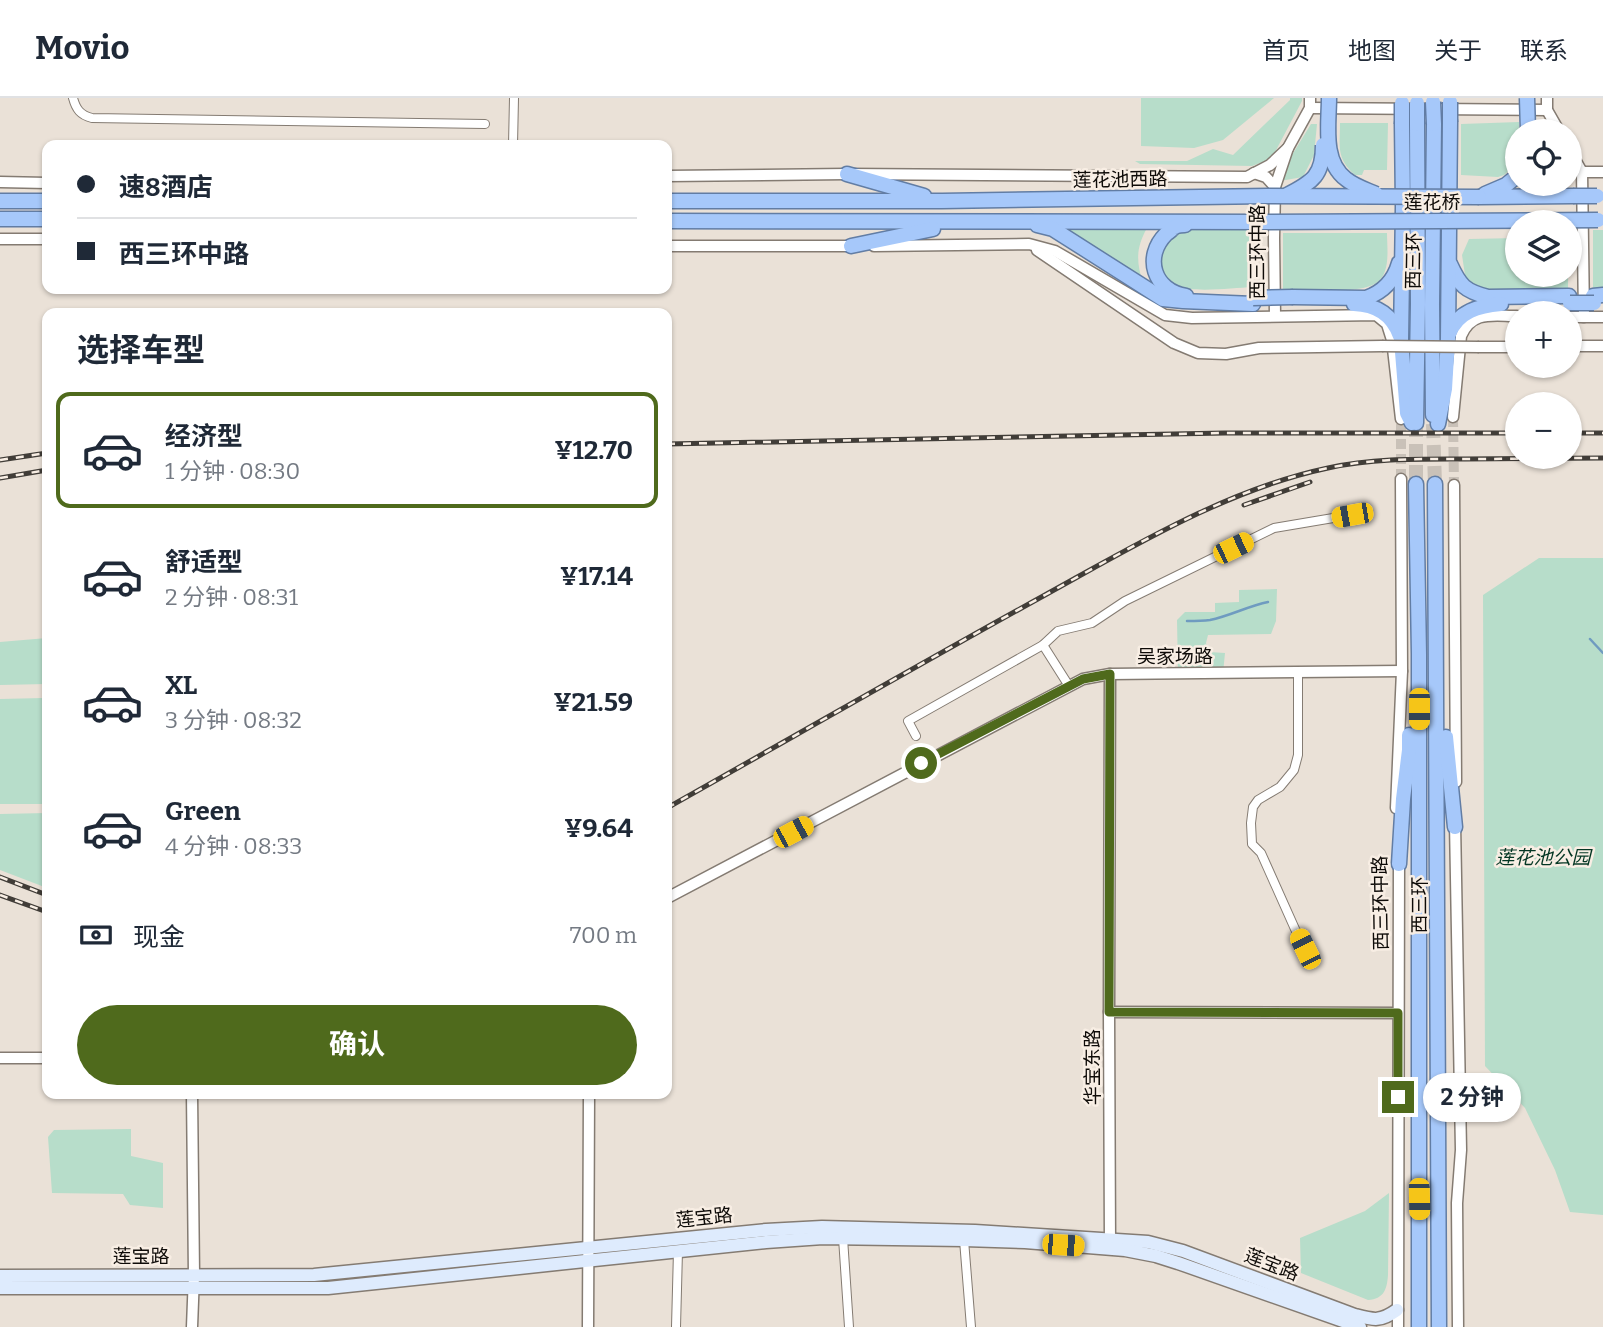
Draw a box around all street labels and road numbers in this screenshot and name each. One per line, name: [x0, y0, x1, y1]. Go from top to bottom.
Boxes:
street label: 莲花池西路: [1072, 167, 1168, 192]
street label: 莲花桥: [1403, 191, 1461, 214]
street label: 西三环中路: [1246, 204, 1269, 300]
street label: 西三环: [1402, 232, 1425, 290]
street label: 吴家场路: [1137, 645, 1213, 668]
street label: 西三环中路: [1368, 855, 1393, 951]
street label: 西三环: [1408, 876, 1431, 934]
street label: 华宝东路: [1081, 1029, 1104, 1105]
street label: 莲宝路: [674, 1203, 734, 1232]
street label: 莲宝路: [1241, 1244, 1303, 1285]
street label: 莲宝路: [112, 1245, 170, 1268]

